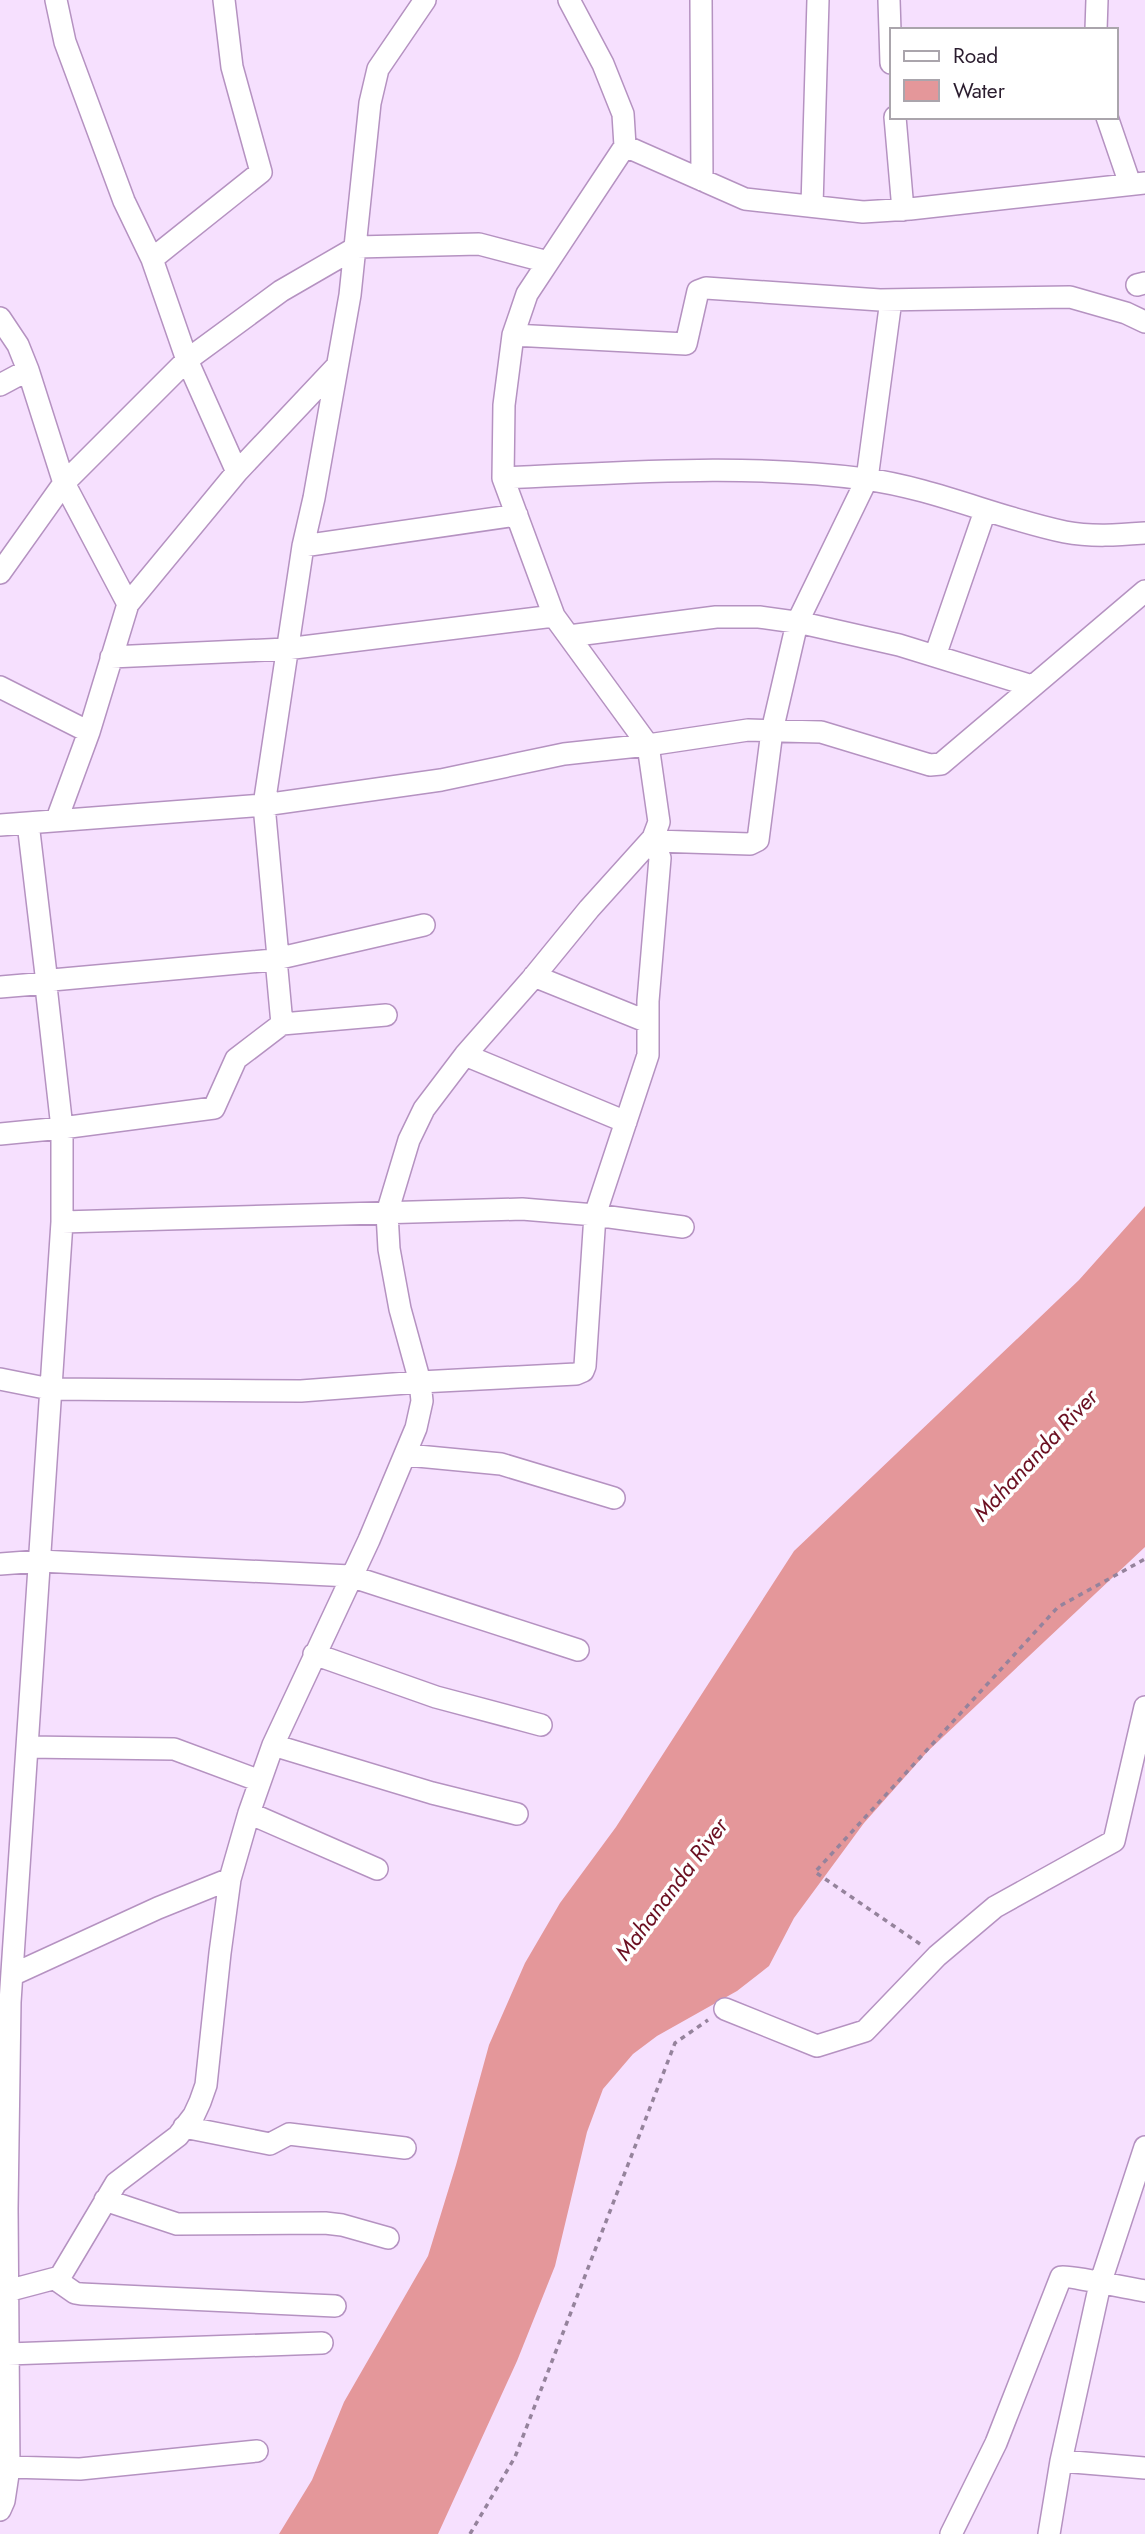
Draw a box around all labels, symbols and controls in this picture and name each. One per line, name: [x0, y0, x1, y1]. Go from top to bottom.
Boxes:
legend: [890, 28, 1117, 119]
text: Road: [953, 41, 998, 71]
text: Water: [953, 76, 1006, 106]
water label: Mahananda River: [964, 1380, 1107, 1529]
water label: Mahananda River: [606, 1810, 737, 1967]

